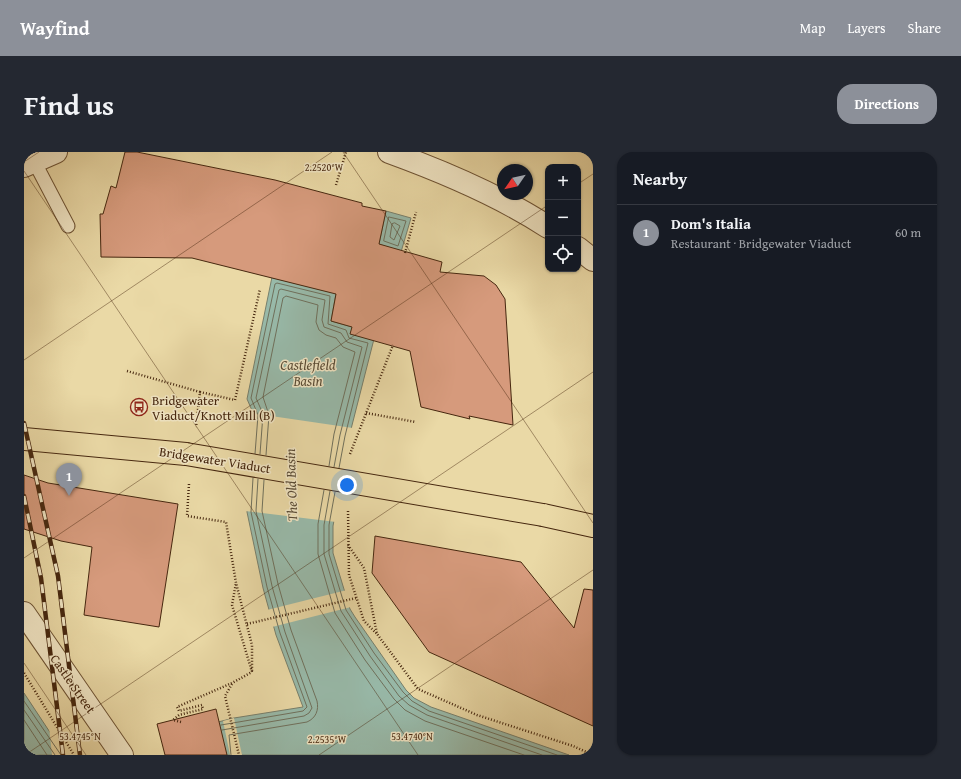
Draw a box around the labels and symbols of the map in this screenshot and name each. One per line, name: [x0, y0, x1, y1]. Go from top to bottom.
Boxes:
text: 2.2520°W: [305, 160, 344, 175]
north arrow: [497, 164, 533, 200]
water label: Castlefield Basin: [280, 355, 336, 391]
place label: Bridgewater Viaduct/Knott Mill (B): [152, 391, 275, 425]
bus stop icon: Bridgewater Viaduct/Knott Mill (B): [129, 397, 149, 417]
street label: Bridgewater Viaduct: [158, 442, 272, 478]
water label: The Old Basin: [280, 448, 302, 522]
pin: 1: [56, 463, 82, 496]
your location: [337, 475, 357, 495]
street label: Castle Street: [46, 651, 101, 718]
text: 53.4745°N: [59, 729, 101, 744]
text: 53.4740°N: [391, 729, 433, 744]
text: 2.2535°W: [308, 732, 347, 747]

